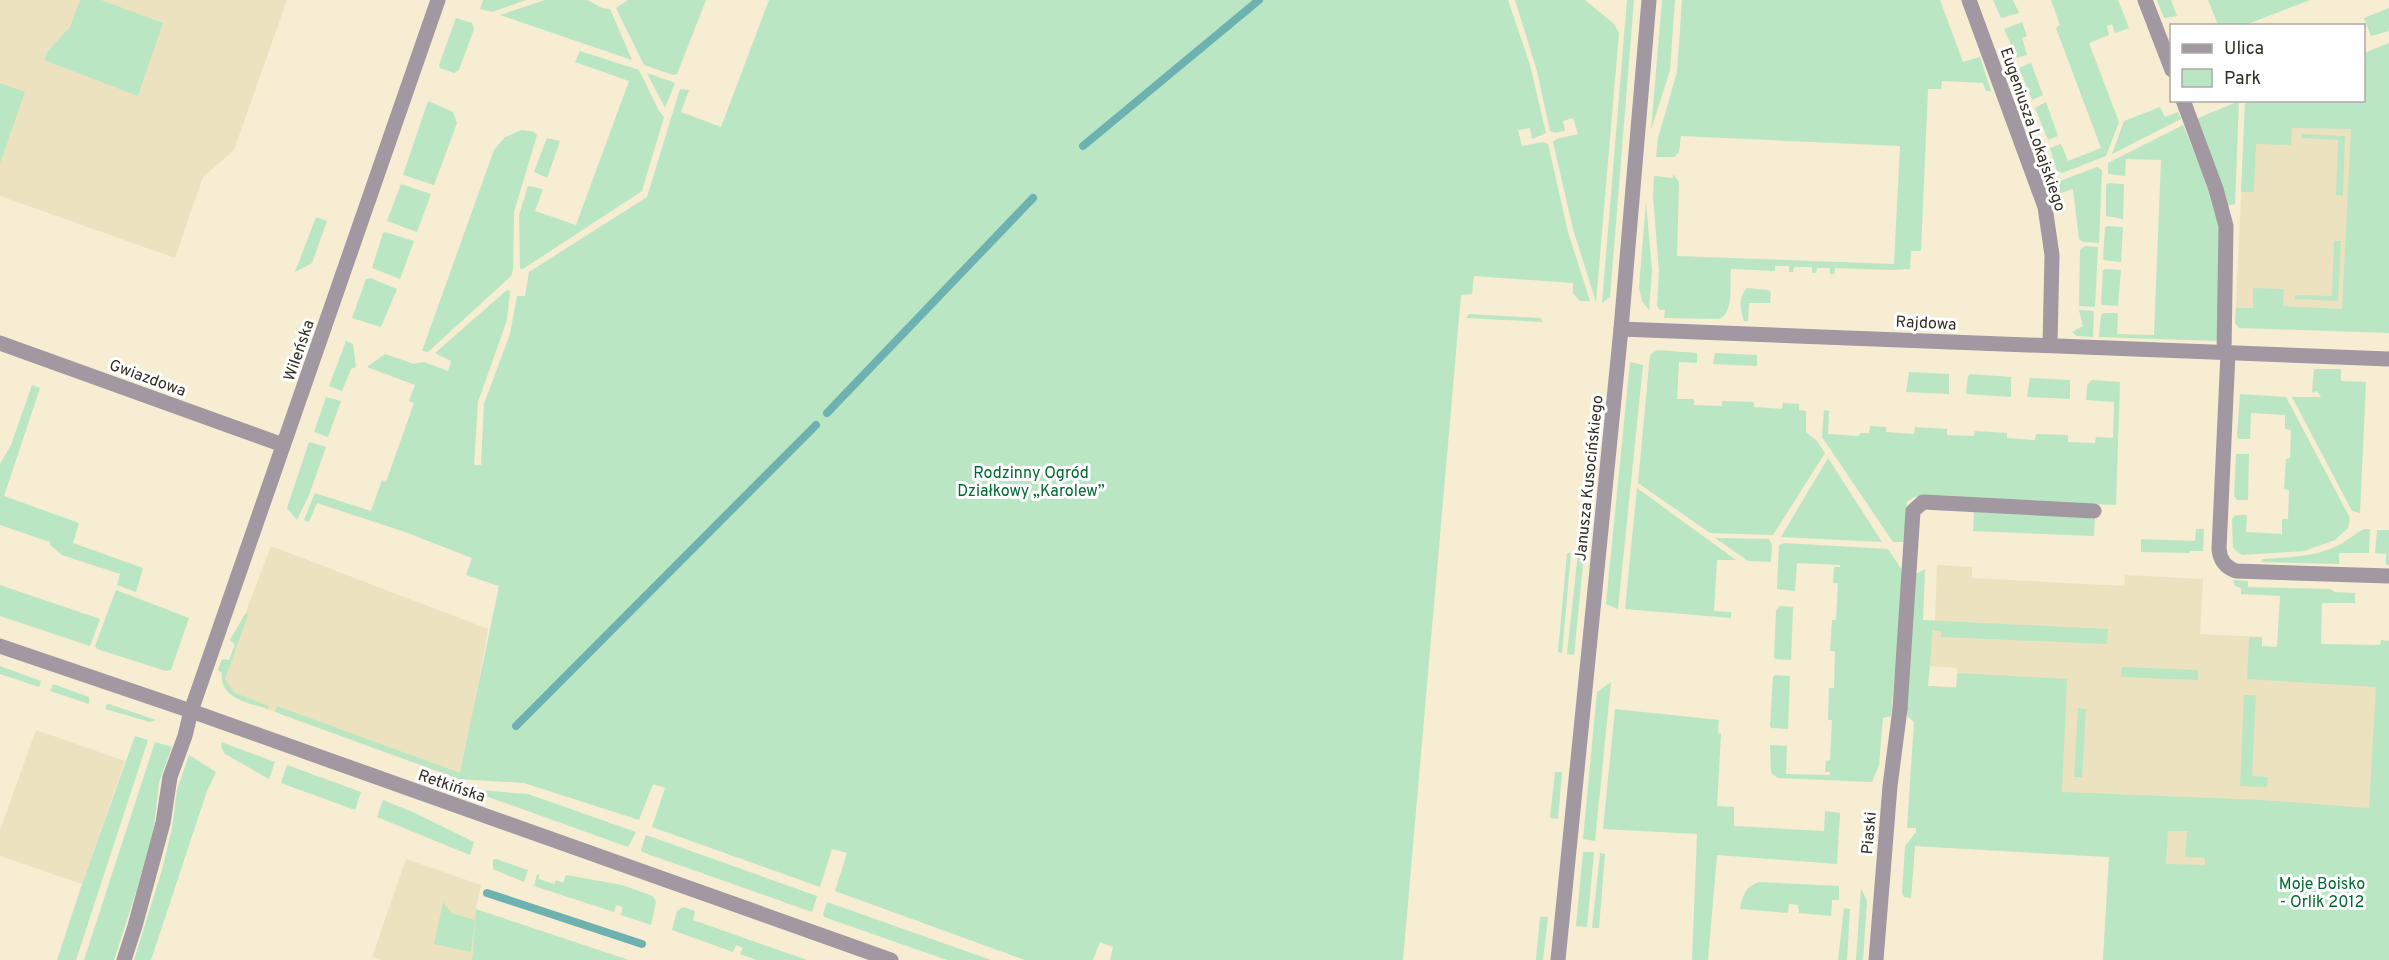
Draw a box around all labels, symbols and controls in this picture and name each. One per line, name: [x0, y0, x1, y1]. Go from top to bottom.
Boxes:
legend: [2170, 24, 2365, 102]
text: Ulica: [2224, 38, 2264, 61]
street label: Eugeniusza Lokajskiego: [1995, 45, 2070, 214]
text: Park: [2224, 68, 2261, 91]
street label: Rajdowa: [1895, 312, 1957, 336]
street label: Wileńska: [280, 317, 320, 384]
street label: Gwiazdowa: [106, 356, 188, 402]
street label: Janusza Kusocińskiego: [1571, 394, 1609, 562]
park label: Rodzinny Ogród Działkowy „Karolew”: [957, 464, 1105, 502]
street label: Retkińska: [415, 766, 488, 808]
street label: Piaski: [1858, 811, 1882, 855]
park label: Moje Boisko - Orlik 2012: [2279, 875, 2365, 913]

